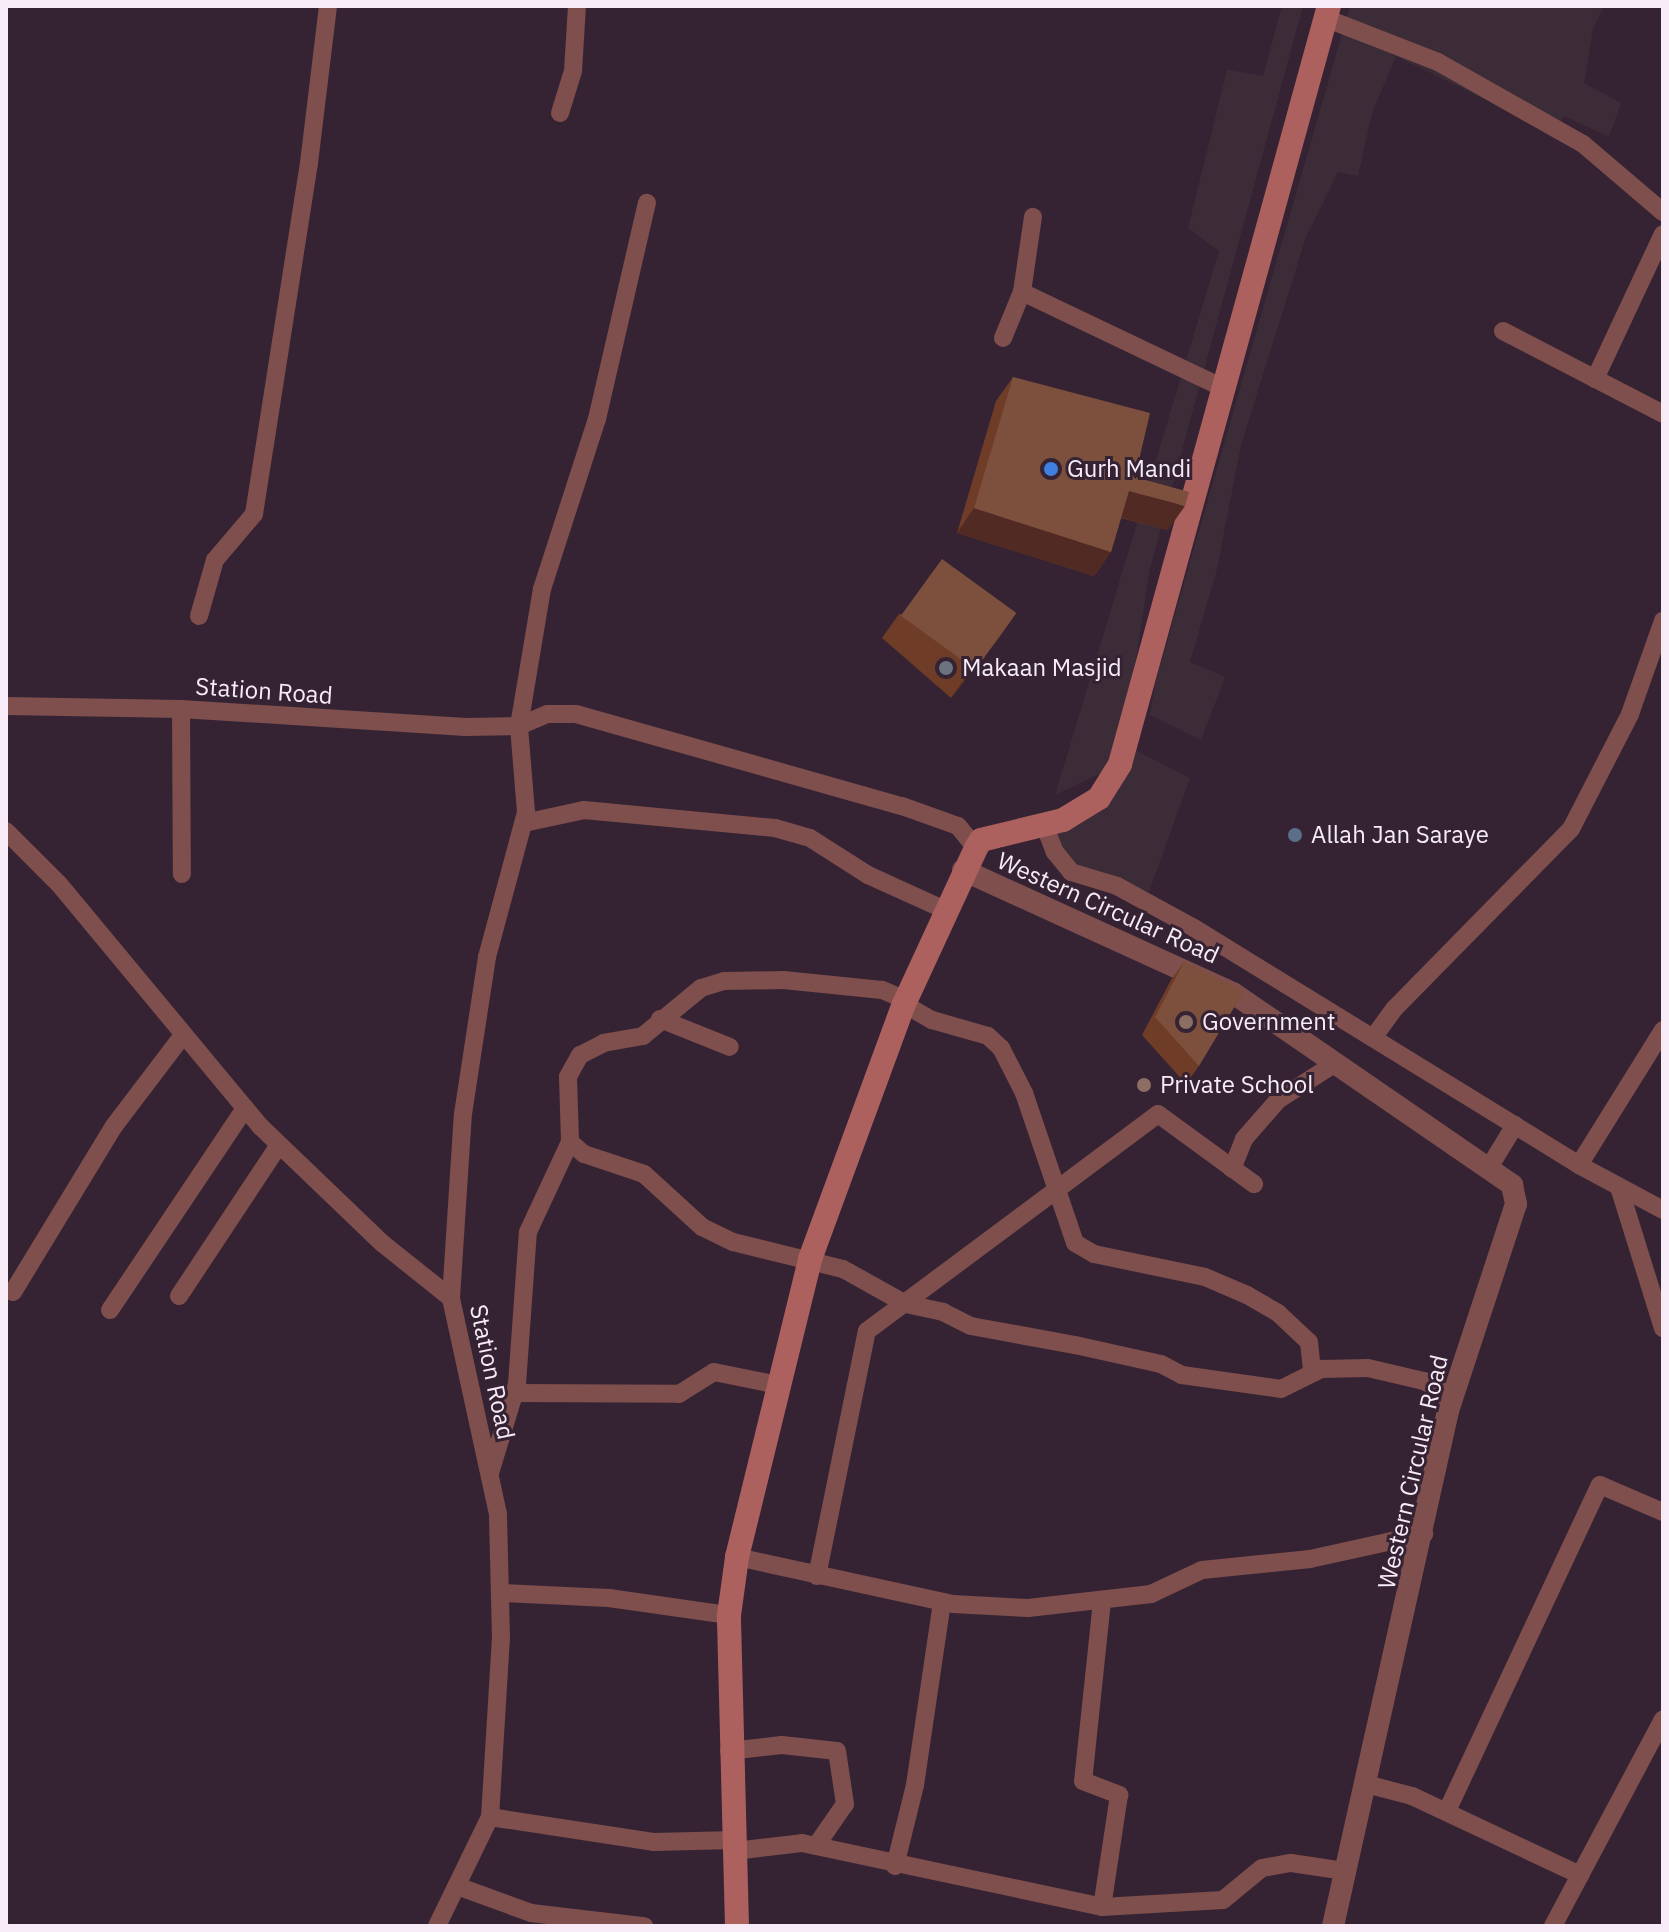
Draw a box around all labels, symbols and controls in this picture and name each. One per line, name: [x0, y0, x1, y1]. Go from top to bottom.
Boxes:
place label: Gurh Mandi: [1067, 455, 1191, 483]
marker: Gurh Mandi: [1042, 460, 1060, 478]
place label: Makaan Masjid: [962, 654, 1122, 682]
marker: Makaan Masjid: [937, 659, 955, 677]
street label: Station Road: [194, 672, 334, 710]
place label: Allah Jan Saraye: [1311, 821, 1489, 849]
marker: Allah Jan Saraye: [1286, 826, 1304, 844]
street label: Western Circular Road: [993, 846, 1223, 970]
place label: Government: [1202, 1008, 1335, 1036]
marker: Government: [1177, 1013, 1195, 1031]
place label: Private School: [1160, 1071, 1314, 1099]
marker: Private School: [1135, 1076, 1153, 1094]
street label: Station Road: [464, 1302, 520, 1442]
street label: Western Circular Road: [1372, 1352, 1454, 1592]

